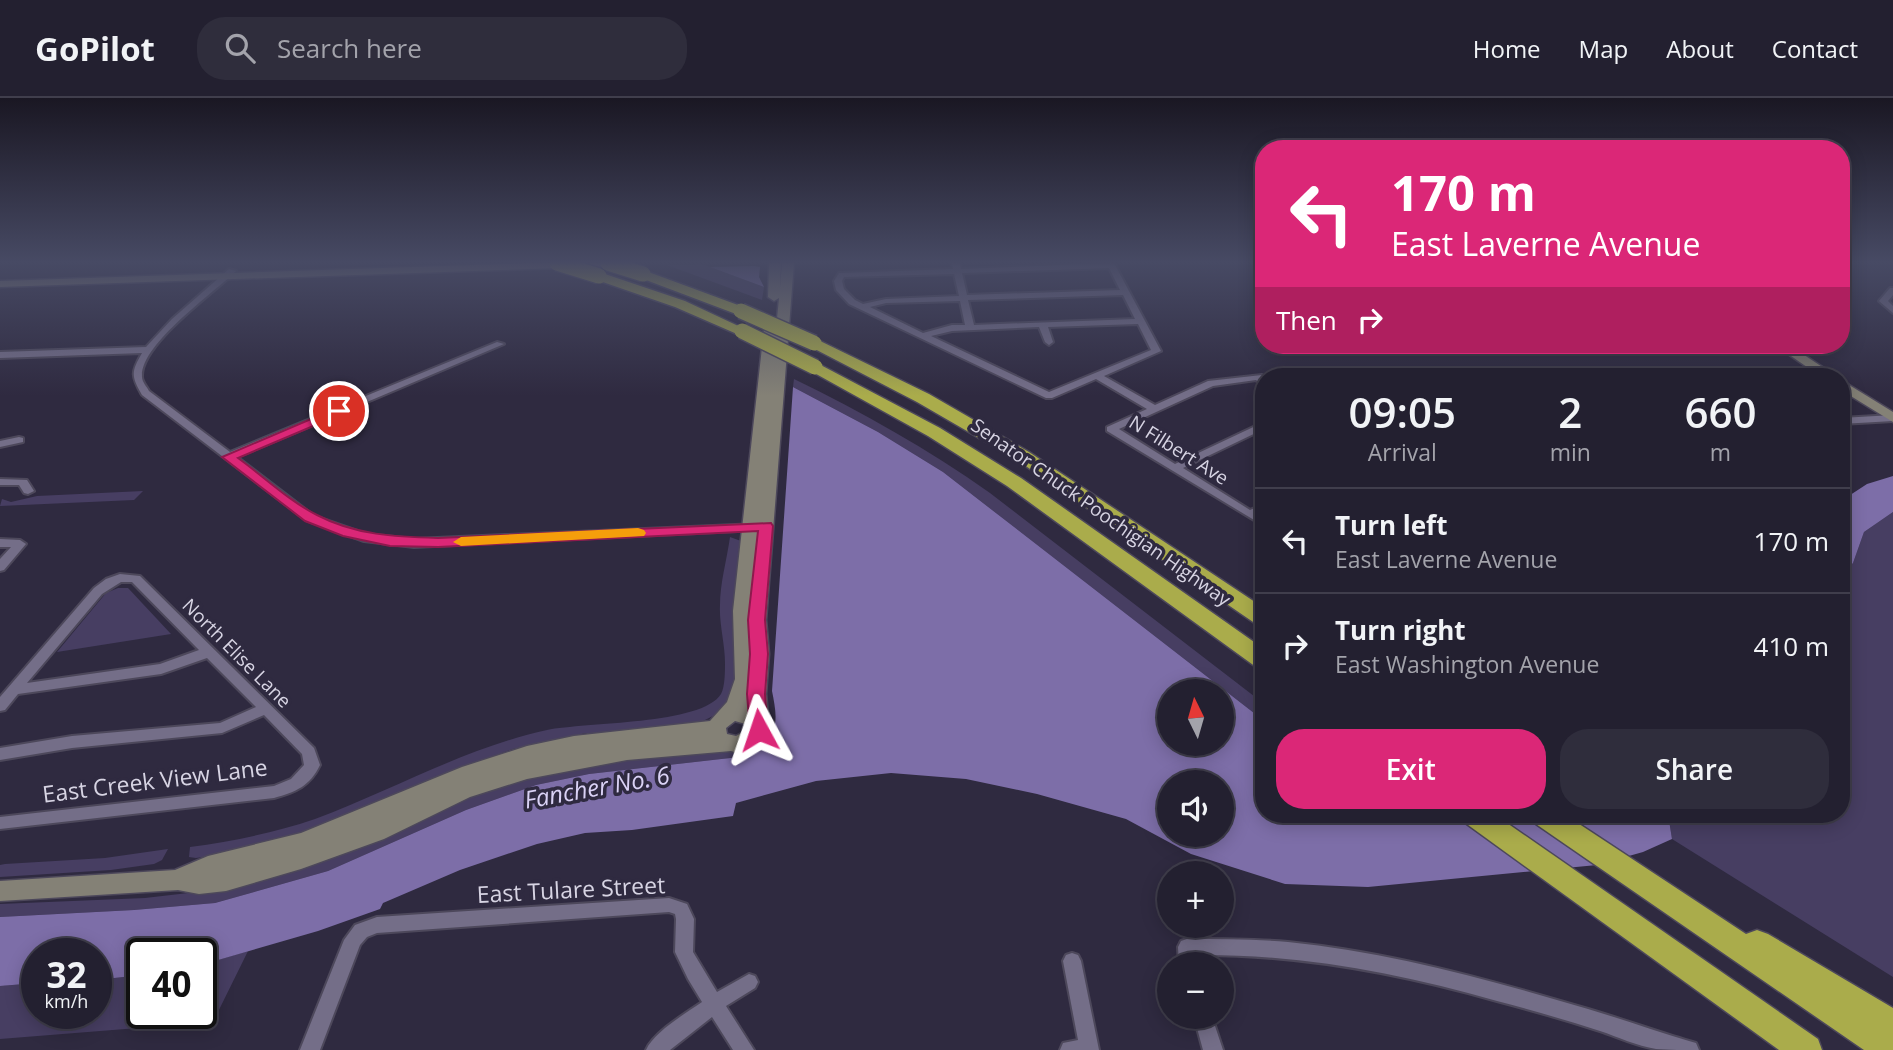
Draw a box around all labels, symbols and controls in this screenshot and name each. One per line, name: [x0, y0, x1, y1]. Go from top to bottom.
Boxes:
search box: [197, 17, 687, 80]
text: GoPilot: [35, 26, 155, 71]
icon: search: [221, 29, 259, 67]
text: Search here: [277, 30, 422, 66]
text: Home: [1473, 32, 1541, 65]
text: Map: [1579, 32, 1628, 65]
text: About: [1666, 32, 1734, 65]
text: Contact: [1772, 32, 1858, 65]
text: 170 m: [1391, 159, 1536, 225]
icon: left: [1276, 168, 1367, 259]
text: East Laverne Avenue: [1391, 222, 1700, 265]
icon: right: [1351, 301, 1389, 339]
text: Then: [1276, 302, 1337, 338]
pin: [309, 381, 369, 441]
text: 09:05: [1349, 383, 1456, 440]
text: 2: [1558, 383, 1582, 440]
text: 660: [1684, 383, 1756, 440]
icon: arrive: [320, 392, 358, 430]
street label: N Filbert Ave: [1124, 409, 1234, 491]
street label: Senator Chuck Poochigian Highway: [966, 412, 1236, 612]
text: Arrival: [1368, 436, 1437, 468]
text: min: [1550, 436, 1591, 468]
text: m: [1710, 436, 1731, 468]
text: Turn left: [1335, 507, 1447, 543]
icon: left: [1276, 522, 1314, 560]
text: 170 m: [1754, 523, 1829, 559]
text: East Laverne Avenue: [1335, 543, 1557, 575]
street label: North Elise Lane: [177, 593, 297, 713]
text: Turn right: [1335, 612, 1466, 648]
icon: right: [1276, 627, 1314, 665]
text: 410 m: [1754, 628, 1829, 664]
text: East Washington Avenue: [1335, 648, 1599, 680]
north arrow: [1157, 679, 1234, 756]
map controls: [1157, 679, 1234, 1029]
position arrow: [722, 693, 796, 767]
button: Exit: [1276, 729, 1546, 809]
button: Share: [1560, 729, 1829, 809]
street label: East Creek View Lane: [41, 750, 269, 810]
water label: Fancher No. 6: [521, 757, 673, 816]
button: sound: [1157, 770, 1234, 847]
button: +: [1157, 861, 1234, 938]
street label: East Tulare Street: [476, 868, 666, 910]
speed limit sign: 40: [126, 938, 217, 1029]
text: 32: [46, 951, 87, 998]
button: −: [1157, 952, 1234, 1029]
text: km/h: [45, 989, 88, 1013]

